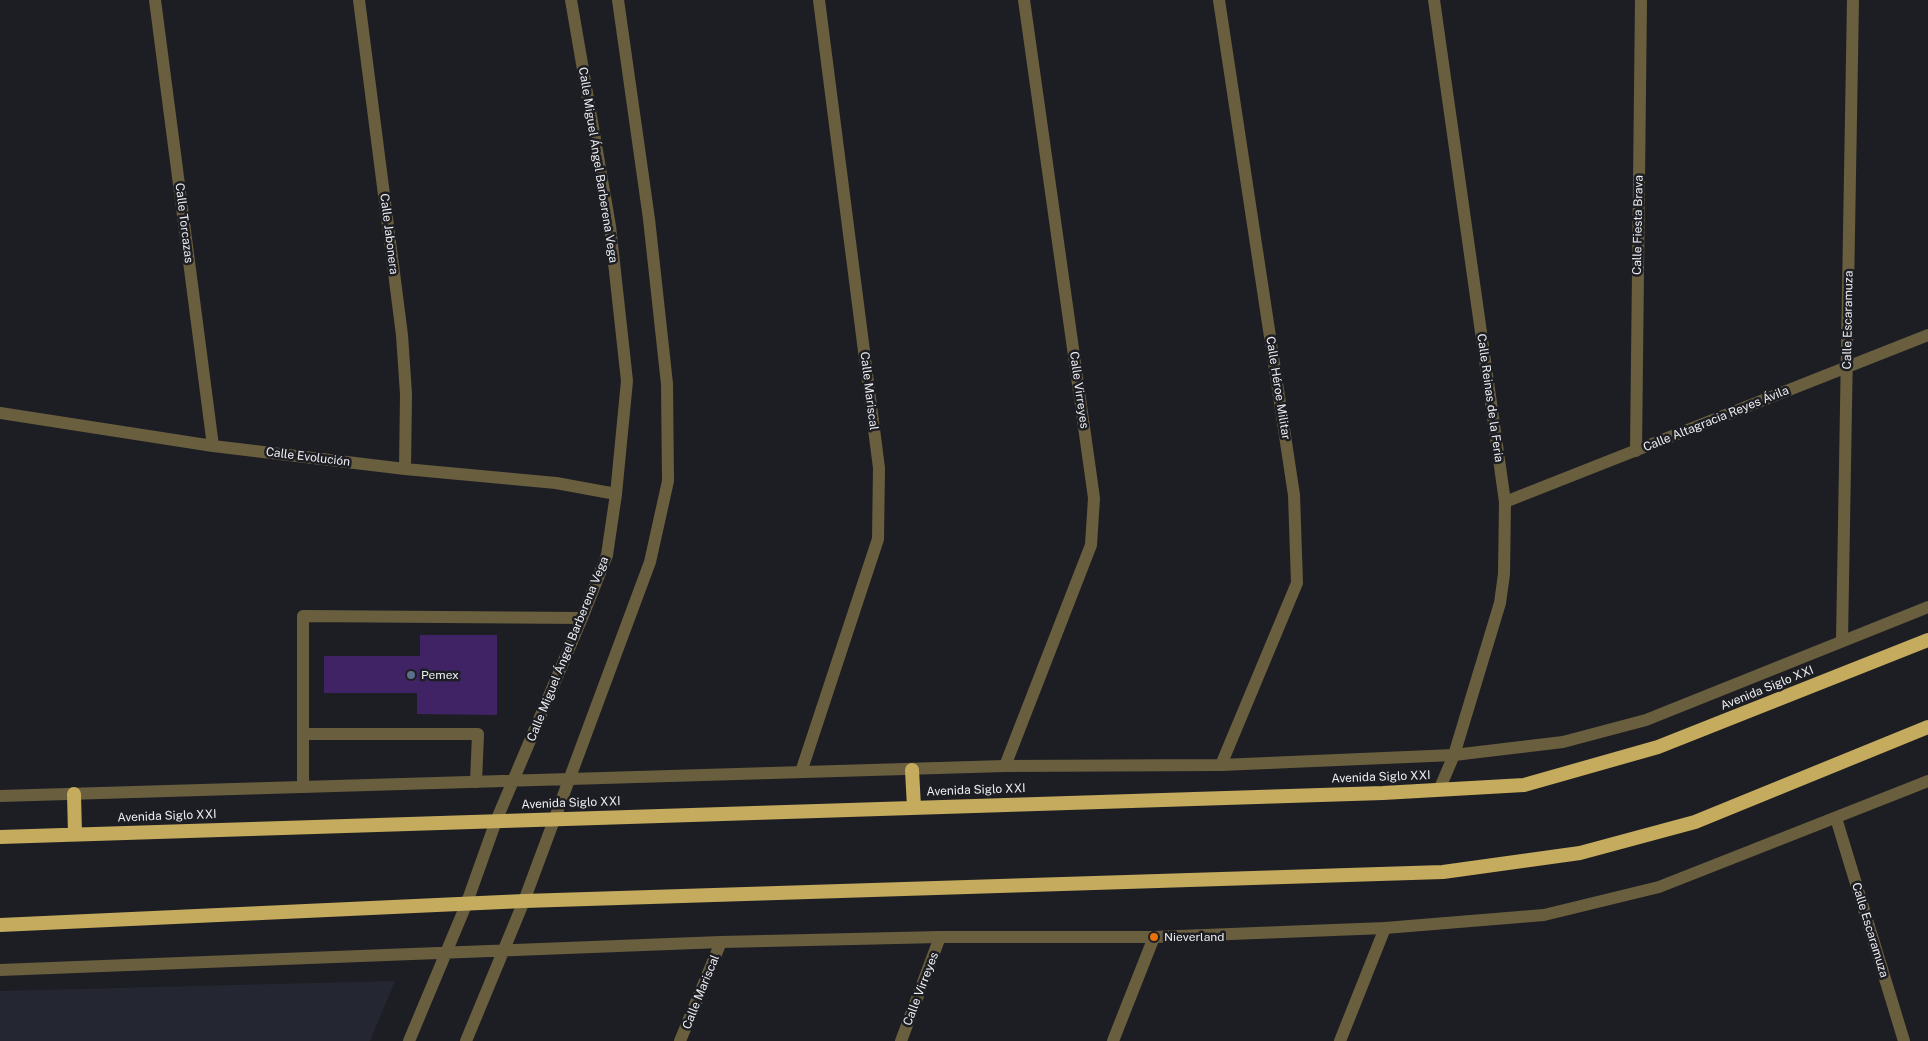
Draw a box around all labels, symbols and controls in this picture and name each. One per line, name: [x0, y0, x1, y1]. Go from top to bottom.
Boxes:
street label: Calle Miguel Ángel Barberena Vega: [575, 66, 621, 264]
street label: Calle Fiesta Brava: [1630, 175, 1646, 275]
street label: Calle Torcazas: [172, 182, 196, 264]
street label: Calle Jabonera: [377, 193, 401, 275]
street label: Calle Escaramuza: [1840, 271, 1856, 369]
street label: Calle Reinas de la Feria: [1474, 333, 1506, 463]
street label: Calle Héroe Militar: [1263, 335, 1293, 441]
street label: Calle Mariscal: [857, 351, 881, 431]
street label: Calle Virreyes: [1066, 351, 1092, 429]
street label: Calle Altagracia Reyes Ávila: [1641, 383, 1791, 455]
street label: Calle Evolución: [265, 445, 351, 469]
street label: Calle Miguel Ángel Barberena Vega: [524, 555, 612, 743]
street label: Avenida Siglo XXI: [1718, 663, 1816, 713]
place label: Pemex: [421, 668, 459, 682]
marker: Pemex: [405, 669, 417, 681]
street label: Avenida Siglo XXI: [1331, 768, 1431, 786]
street label: Avenida Siglo XXI: [926, 781, 1026, 799]
street label: Avenida Siglo XXI: [521, 794, 621, 812]
street label: Avenida Siglo XXI: [117, 807, 217, 825]
street label: Calle Escaramuza: [1849, 881, 1891, 979]
place label: Nieverland: [1164, 930, 1224, 944]
marker: Nieverland: [1148, 931, 1160, 943]
street label: Calle Virreyes: [900, 950, 942, 1028]
street label: Calle Mariscal: [680, 953, 722, 1031]

